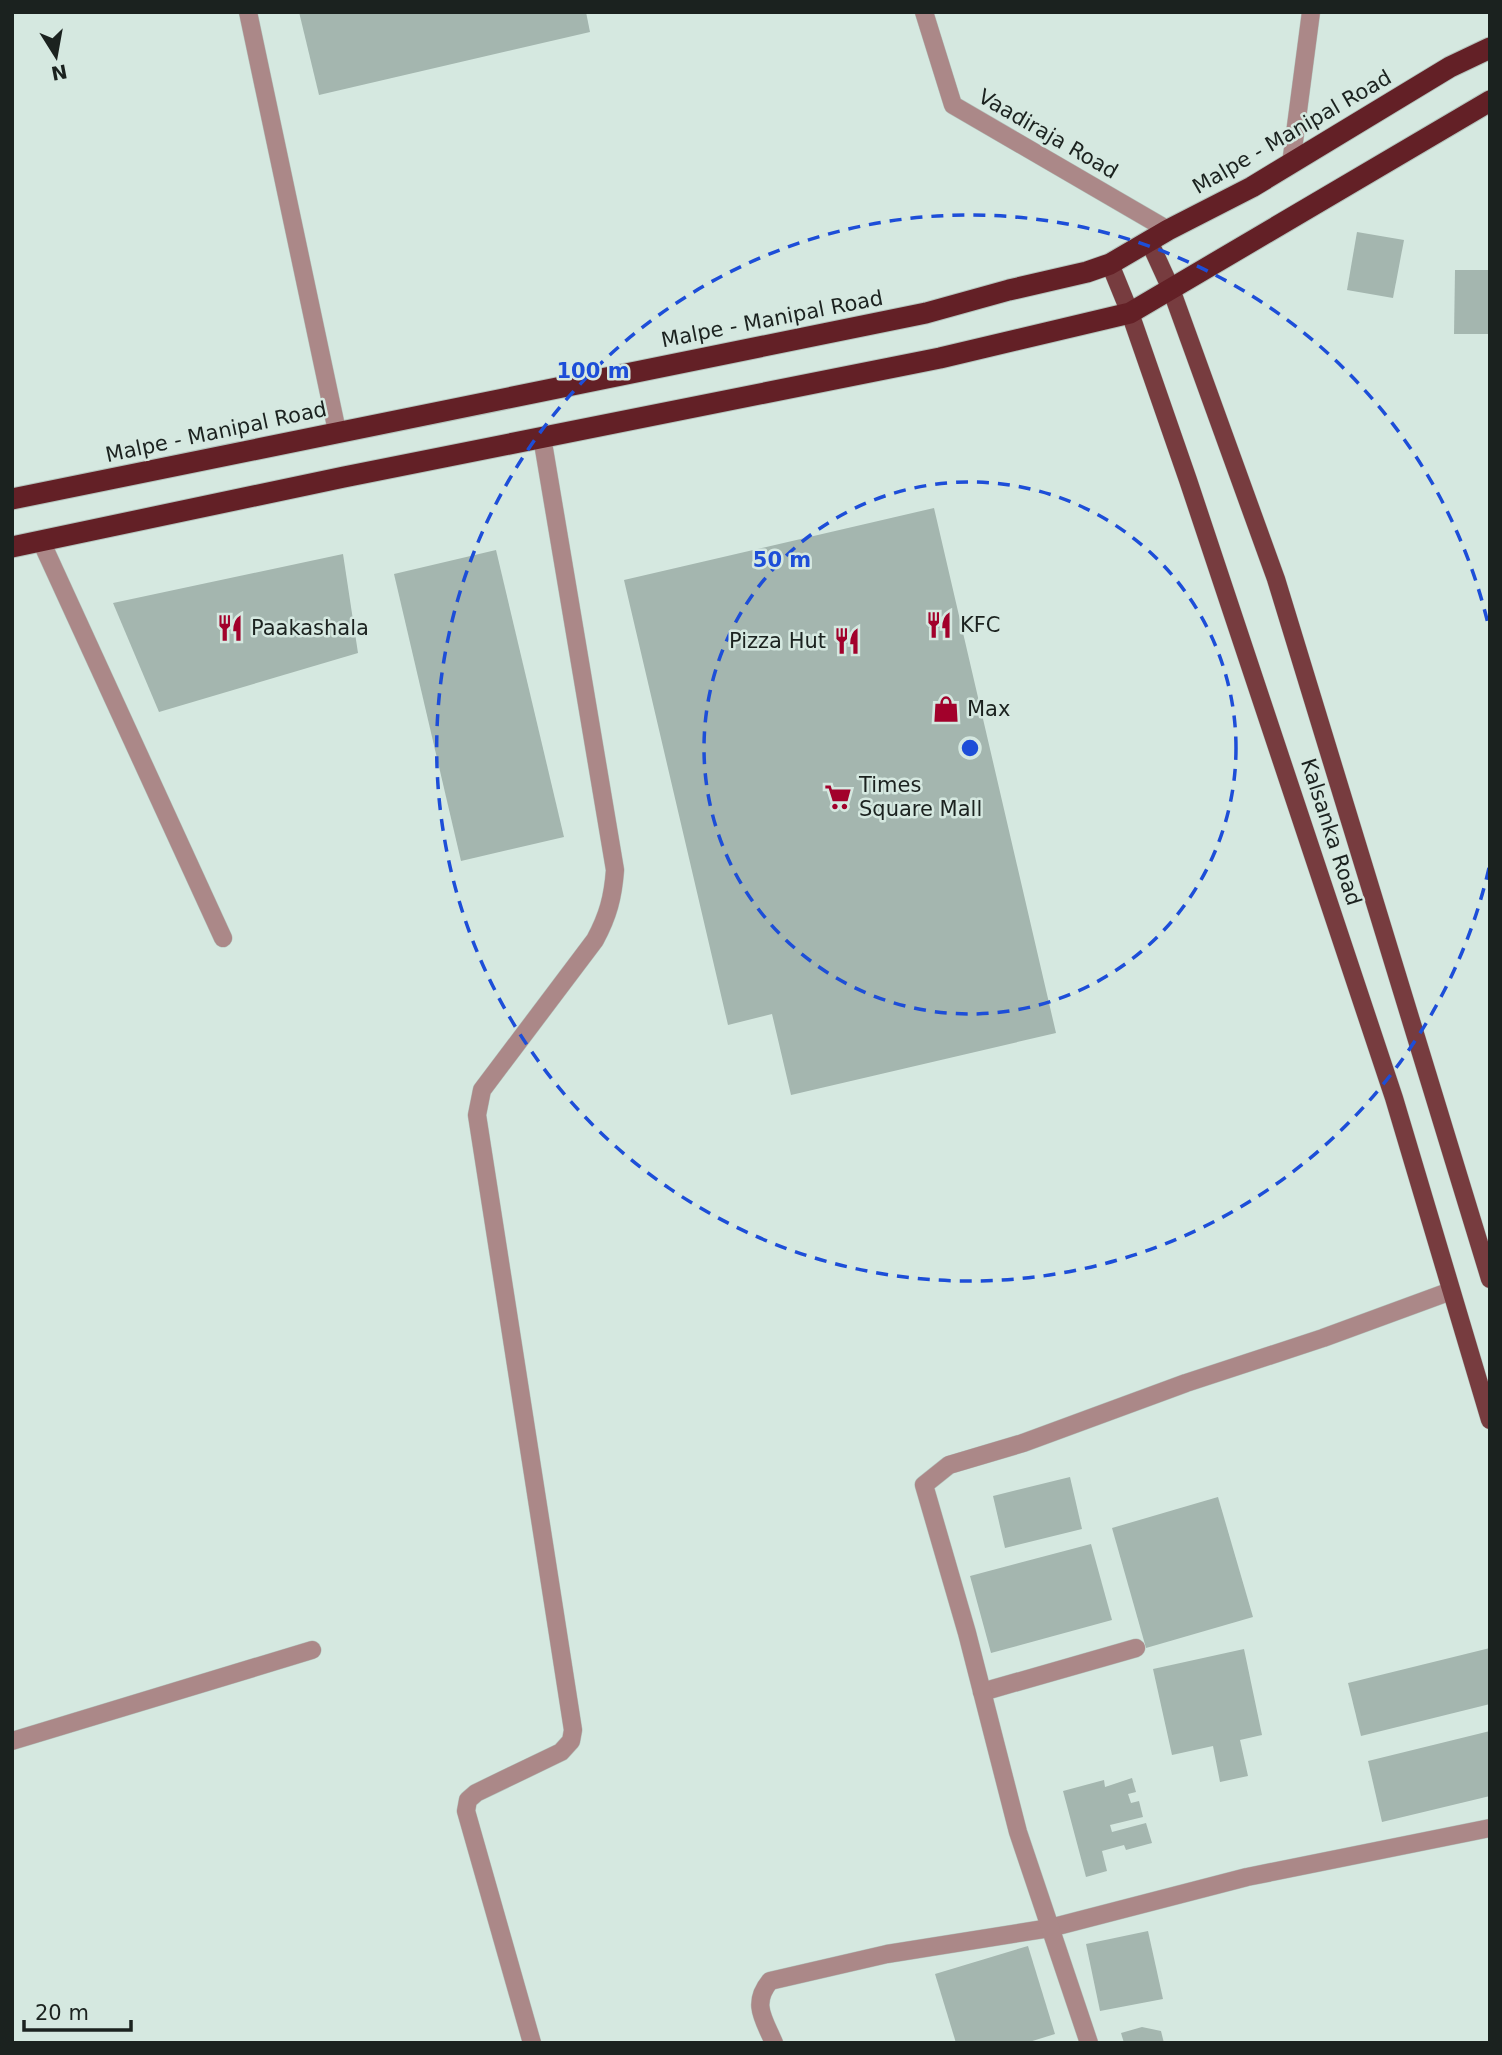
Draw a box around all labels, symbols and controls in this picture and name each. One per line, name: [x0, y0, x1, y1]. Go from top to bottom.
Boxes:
north arrow: [21, 21, 91, 91]
text: N: [49, 60, 69, 85]
street label: Malpe - Manipal Road: [1188, 65, 1396, 199]
street label: Vaadiraja Road: [974, 84, 1122, 184]
street label: Malpe - Manipal Road: [659, 286, 885, 352]
text: 100 m: [556, 359, 630, 383]
street label: Malpe - Manipal Road: [103, 397, 329, 467]
text: 50 m: [753, 548, 811, 572]
restaurant icon: KFC: [924, 610, 954, 640]
restaurant icon: Paakashala: [215, 613, 245, 643]
place label: KFC: [960, 613, 1001, 637]
place label: Paakashala: [251, 616, 369, 640]
restaurant icon: Pizza Hut: [832, 626, 862, 656]
place label: Pizza Hut: [729, 629, 826, 653]
shop icon: Max: [931, 694, 961, 724]
place label: Max: [967, 697, 1010, 721]
centre of rings: [958, 736, 982, 760]
street label: Kalsanka Road: [1296, 755, 1366, 909]
place label: Times Square Mall: [858, 773, 982, 821]
supermarket icon: Times Square Mall: [823, 782, 853, 812]
scale bar: [24, 1988, 131, 2032]
text: 20 m: [35, 2001, 89, 2025]

